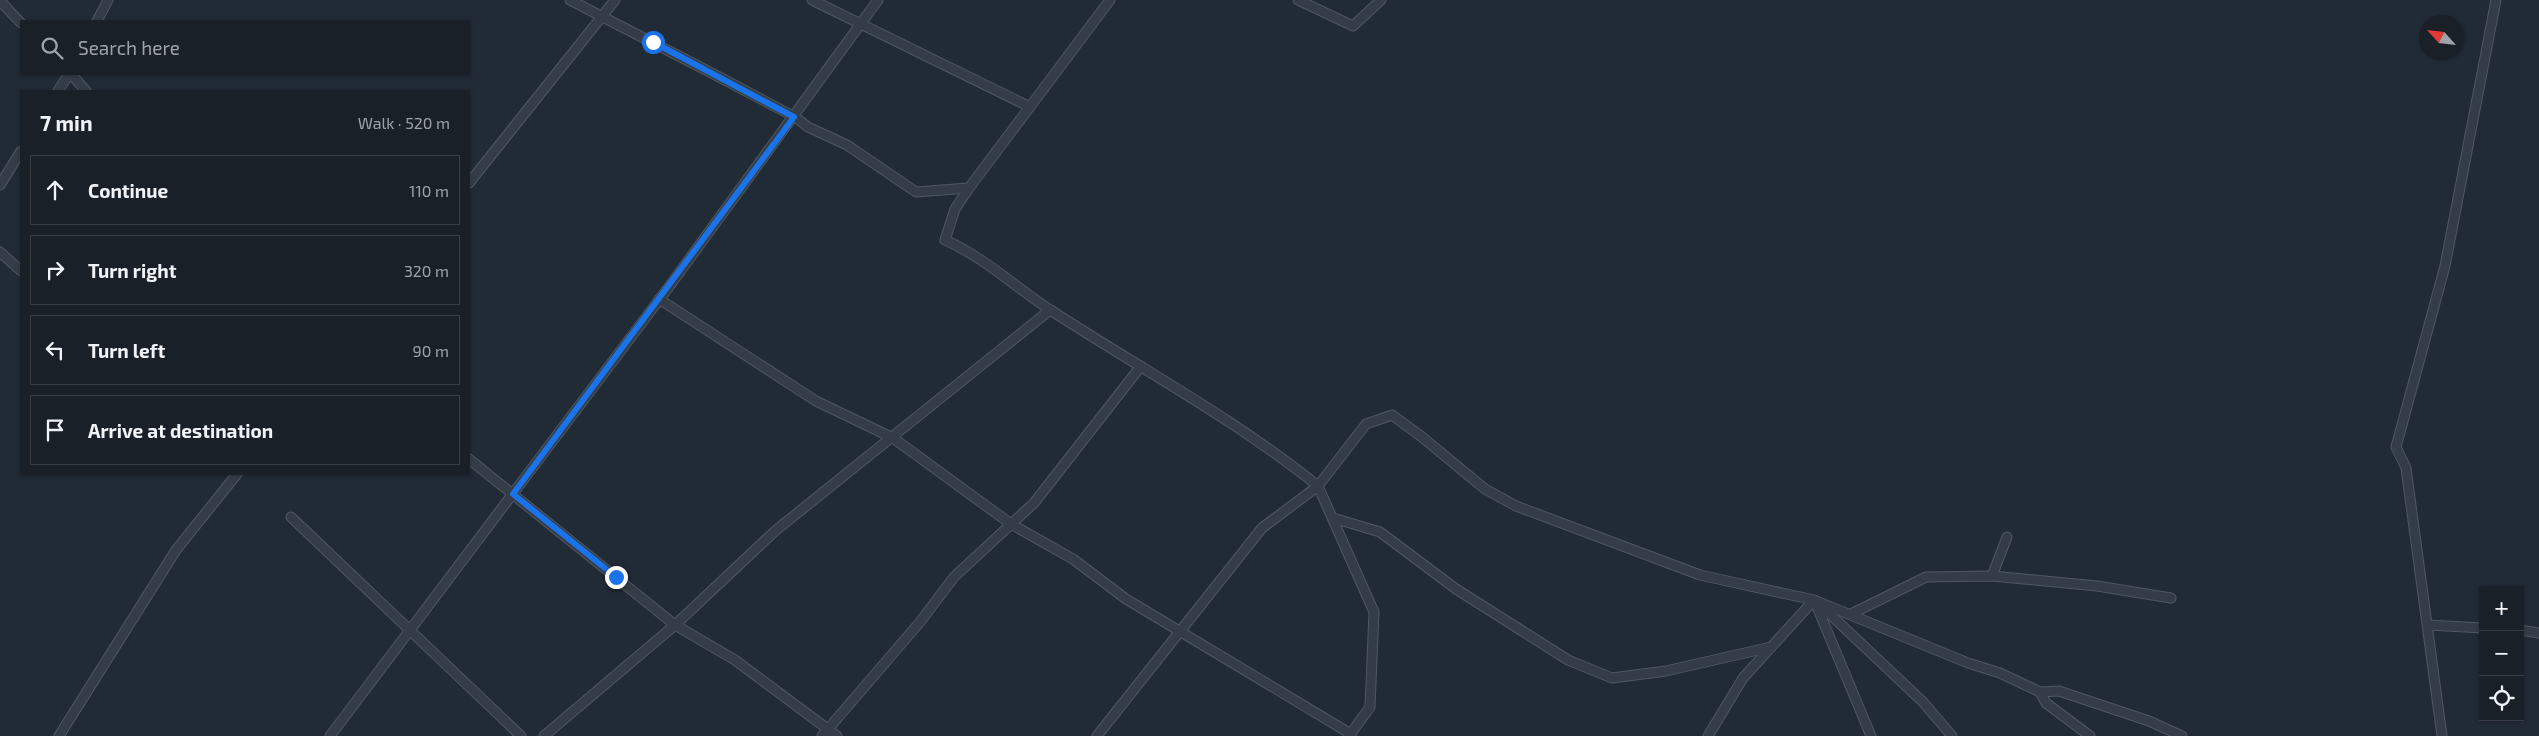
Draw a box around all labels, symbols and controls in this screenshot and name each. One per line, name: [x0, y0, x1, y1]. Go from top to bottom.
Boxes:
north arrow: [2419, 15, 2464, 60]
search box: [20, 20, 470, 75]
route start: [642, 31, 665, 54]
icon: search: [38, 34, 66, 62]
text: Search here: [78, 36, 180, 59]
text: 7 min: [40, 110, 93, 135]
text: Walk · 520 m: [358, 113, 450, 132]
icon: ahead: [41, 176, 69, 204]
text: Continue: [88, 179, 168, 202]
text: 110 m: [409, 181, 449, 200]
icon: right: [41, 256, 69, 284]
text: Turn right: [88, 259, 176, 282]
text: 320 m: [404, 261, 449, 280]
icon: left: [41, 336, 69, 364]
text: Turn left: [88, 339, 165, 362]
text: 90 m: [413, 341, 449, 360]
icon: arrive: [41, 416, 69, 444]
text: Arrive at destination: [88, 419, 273, 442]
route end: [605, 566, 628, 589]
map controls: [2479, 586, 2524, 721]
button: +: [2479, 586, 2524, 631]
button: −: [2479, 631, 2524, 676]
button: locate: [2479, 676, 2524, 721]

